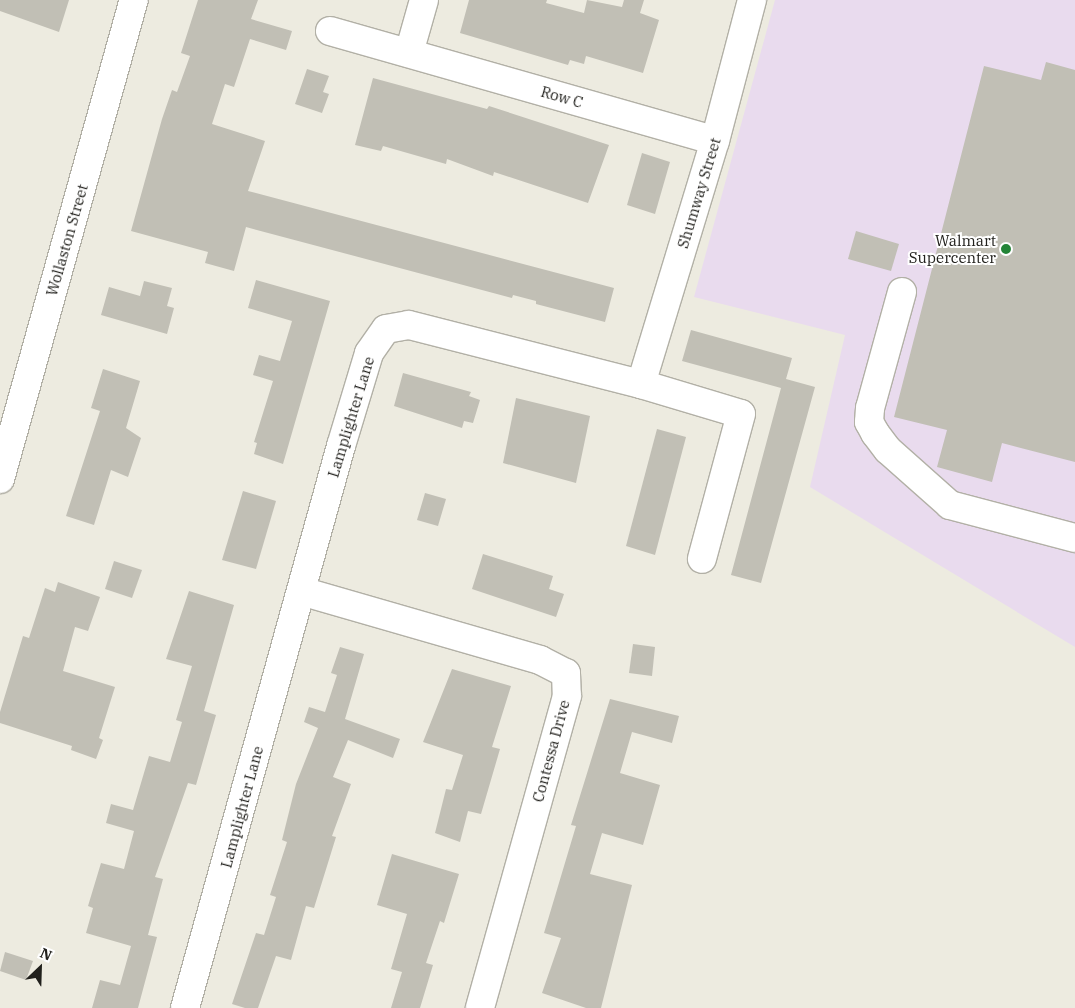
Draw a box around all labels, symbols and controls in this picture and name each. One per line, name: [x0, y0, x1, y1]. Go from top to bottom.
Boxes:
street label: Row C: [539, 82, 585, 112]
street label: Shumway Street: [674, 135, 724, 251]
street label: Wollaston Street: [42, 182, 92, 298]
place label: Walmart Supercenter: [909, 231, 996, 266]
marker: Walmart Supercenter: [1000, 243, 1012, 255]
street label: Lamplighter Lane: [324, 354, 378, 480]
street label: Contessa Drive: [529, 698, 573, 804]
street label: Lamplighter Lane: [217, 744, 267, 870]
north arrow: [15, 943, 65, 993]
text: N: [37, 944, 55, 965]

